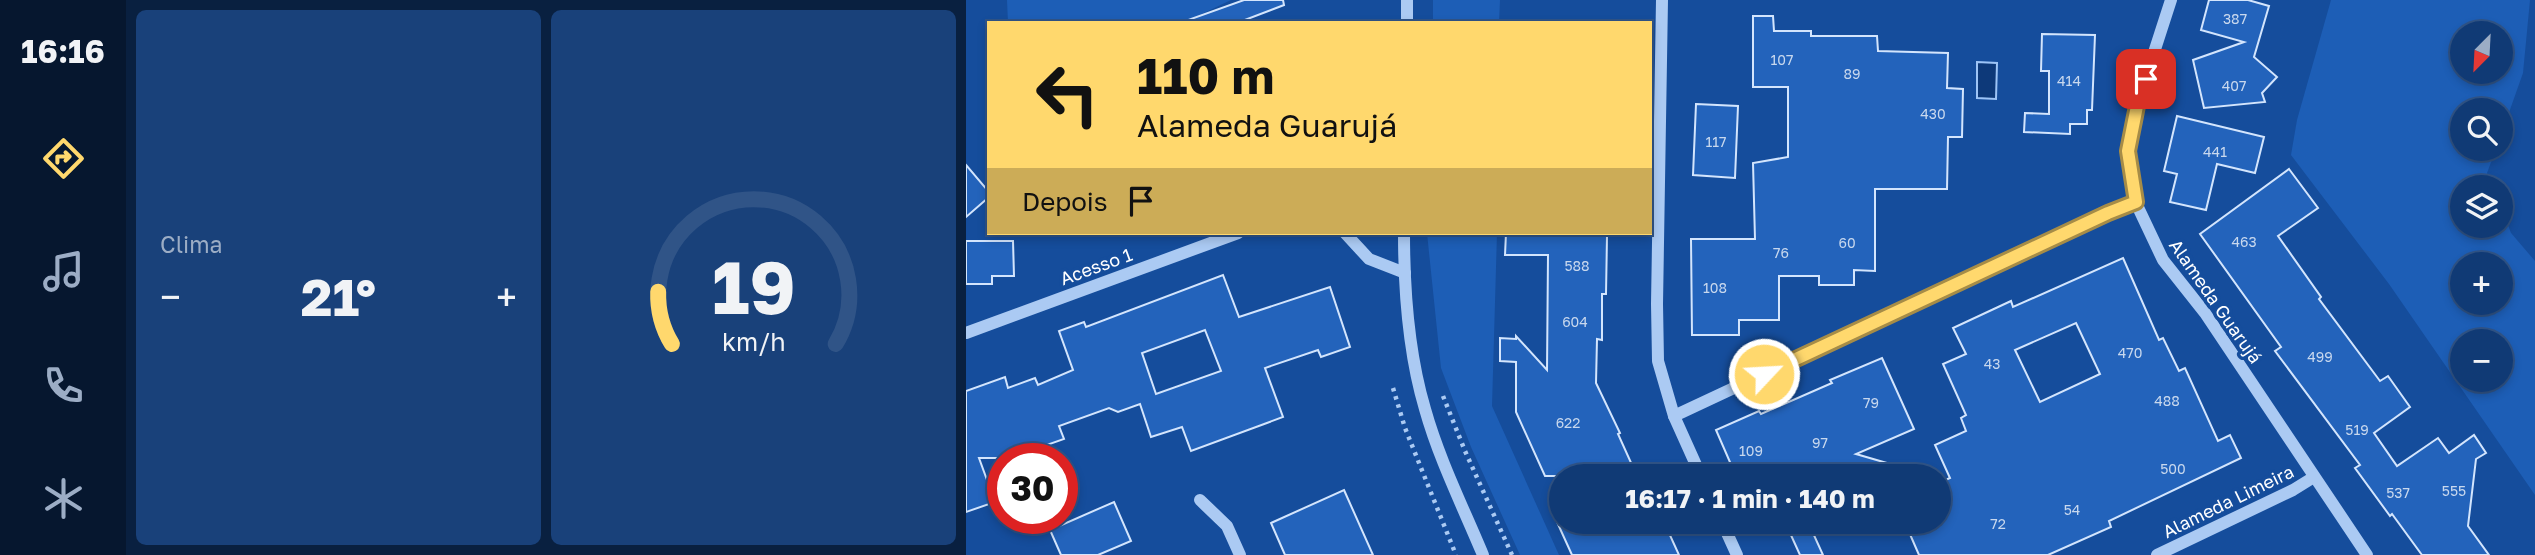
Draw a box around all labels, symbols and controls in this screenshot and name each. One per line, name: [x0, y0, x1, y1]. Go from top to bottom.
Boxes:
house number: 387: [2223, 10, 2247, 27]
north arrow: [2450, 21, 2513, 84]
map controls: [2450, 21, 2513, 392]
text: 16:16: [21, 32, 105, 70]
text: 110 m: [1137, 46, 1274, 105]
icon: left: [1022, 49, 1113, 140]
pin: [2116, 49, 2176, 109]
house number: 107: [1771, 51, 1793, 68]
icon: arrive: [2127, 60, 2165, 98]
house number: 89: [1843, 65, 1861, 82]
house number: 414: [2057, 72, 2081, 89]
house number: 407: [2222, 77, 2246, 94]
button: search: [2450, 98, 2513, 161]
house number: 430: [1920, 105, 1946, 122]
text: Alameda Guarujá: [1137, 106, 1397, 144]
house number: 117: [1706, 133, 1727, 150]
icon: directions: [39, 134, 88, 183]
house number: 441: [2203, 143, 2227, 160]
button: layers: [2450, 175, 2513, 238]
icon: arrive: [1122, 182, 1160, 220]
text: Depois: [1022, 186, 1108, 217]
text: Clima: [160, 230, 223, 258]
house number: 463: [2231, 233, 2257, 250]
house number: 60: [1838, 234, 1856, 251]
street label: Alameda Guarujá: [2165, 235, 2267, 367]
text: 19: [712, 243, 795, 330]
street label: Acesso 1: [1057, 243, 1135, 289]
house number: 76: [1773, 244, 1789, 261]
icon: music: [39, 247, 88, 296]
button: +: [2450, 252, 2513, 315]
house number: 588: [1564, 257, 1590, 274]
text: 21°: [301, 265, 376, 327]
text: −: [160, 274, 181, 319]
text: +: [496, 274, 517, 319]
house number: 108: [1703, 279, 1727, 296]
house number: 604: [1562, 313, 1588, 330]
text: km/h: [722, 325, 785, 356]
button: −: [2450, 329, 2513, 392]
position arrow: [1727, 337, 1801, 411]
house number: 470: [2118, 344, 2142, 361]
house number: 499: [2307, 348, 2333, 365]
house number: 43: [1984, 355, 2000, 372]
icon: phone: [39, 361, 88, 410]
house number: 488: [2154, 392, 2180, 409]
house number: 79: [1863, 394, 1879, 411]
house number: 622: [1556, 414, 1580, 431]
house number: 519: [2345, 421, 2369, 438]
house number: 97: [1812, 434, 1828, 451]
house number: 109: [1739, 442, 1763, 459]
speed limit sign: 30: [987, 443, 1078, 534]
street label: Alameda Limeira: [2159, 460, 2297, 542]
house number: 500: [2160, 460, 2186, 477]
icon: climate: [39, 474, 88, 523]
house number: 555: [2442, 482, 2466, 499]
text: 16:17 · 1 min · 140 m: [1625, 483, 1875, 514]
house number: 537: [2386, 484, 2410, 501]
house number: 54: [2064, 501, 2080, 518]
house number: 72: [1990, 515, 2006, 532]

